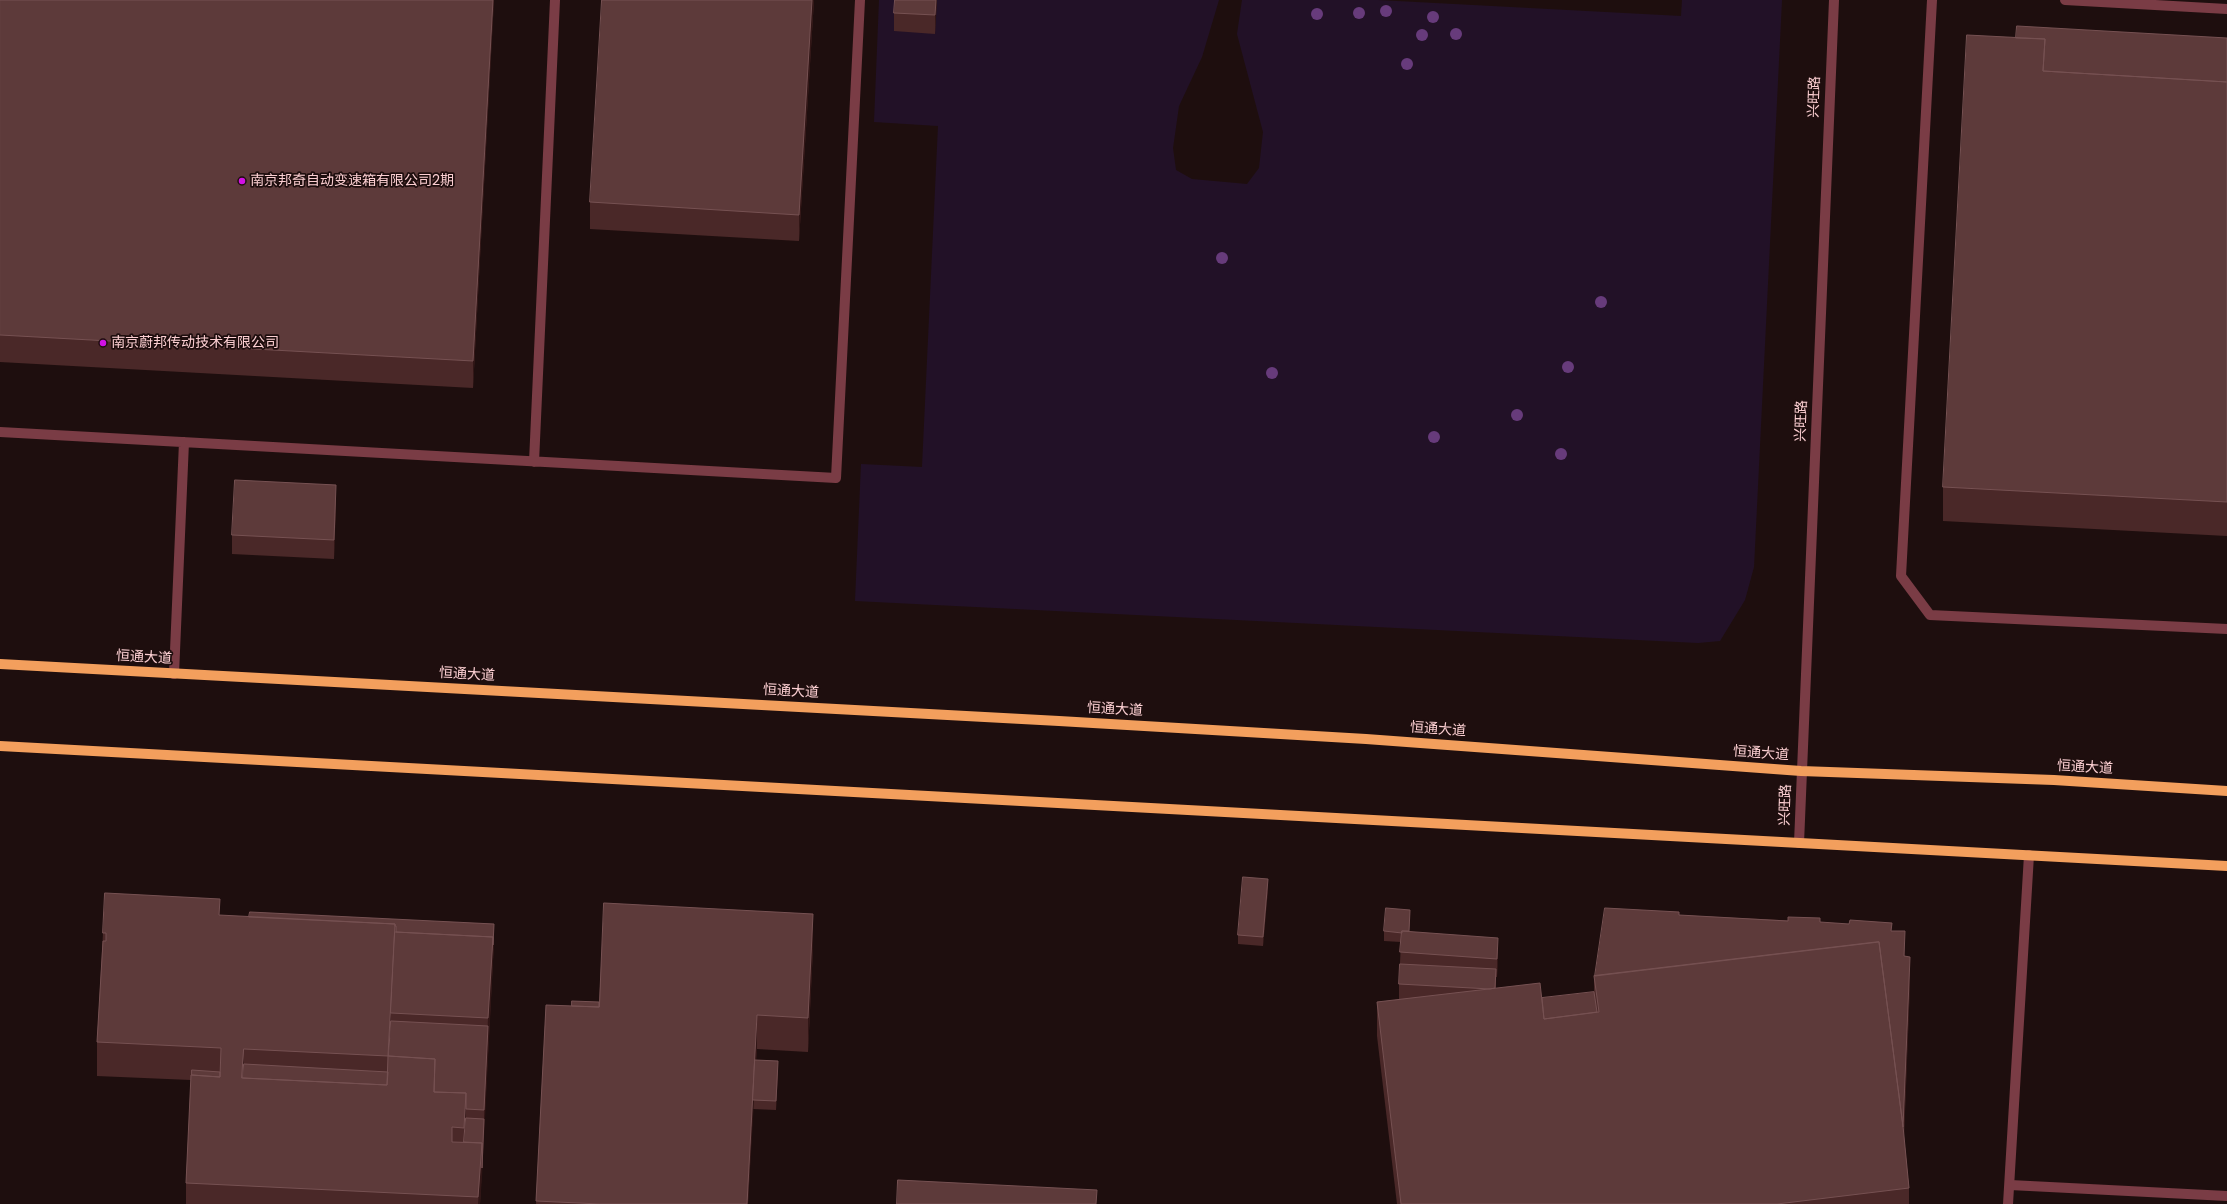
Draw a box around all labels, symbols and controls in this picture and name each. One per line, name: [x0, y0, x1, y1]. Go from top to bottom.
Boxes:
street label: 兴旺路: [1806, 76, 1824, 118]
place label: 南京邦奇自动变速箱有限公司2期: [250, 173, 454, 189]
marker: 南京邦奇自动变速箱有限公司2期: [237, 176, 247, 186]
place label: 南京蔚邦传动技术有限公司: [111, 335, 279, 351]
marker: 南京蔚邦传动技术有限公司: [98, 338, 108, 348]
street label: 兴旺路: [1793, 400, 1811, 442]
street label: 恒通大道: [116, 648, 172, 668]
street label: 恒通大道: [439, 665, 495, 685]
street label: 恒通大道: [763, 682, 819, 702]
street label: 恒通大道: [1087, 700, 1143, 720]
street label: 恒通大道: [1409, 720, 1467, 740]
street label: 恒通大道: [1732, 744, 1790, 764]
street label: 恒通大道: [2057, 758, 2113, 778]
street label: 兴旺路: [1777, 784, 1795, 826]

